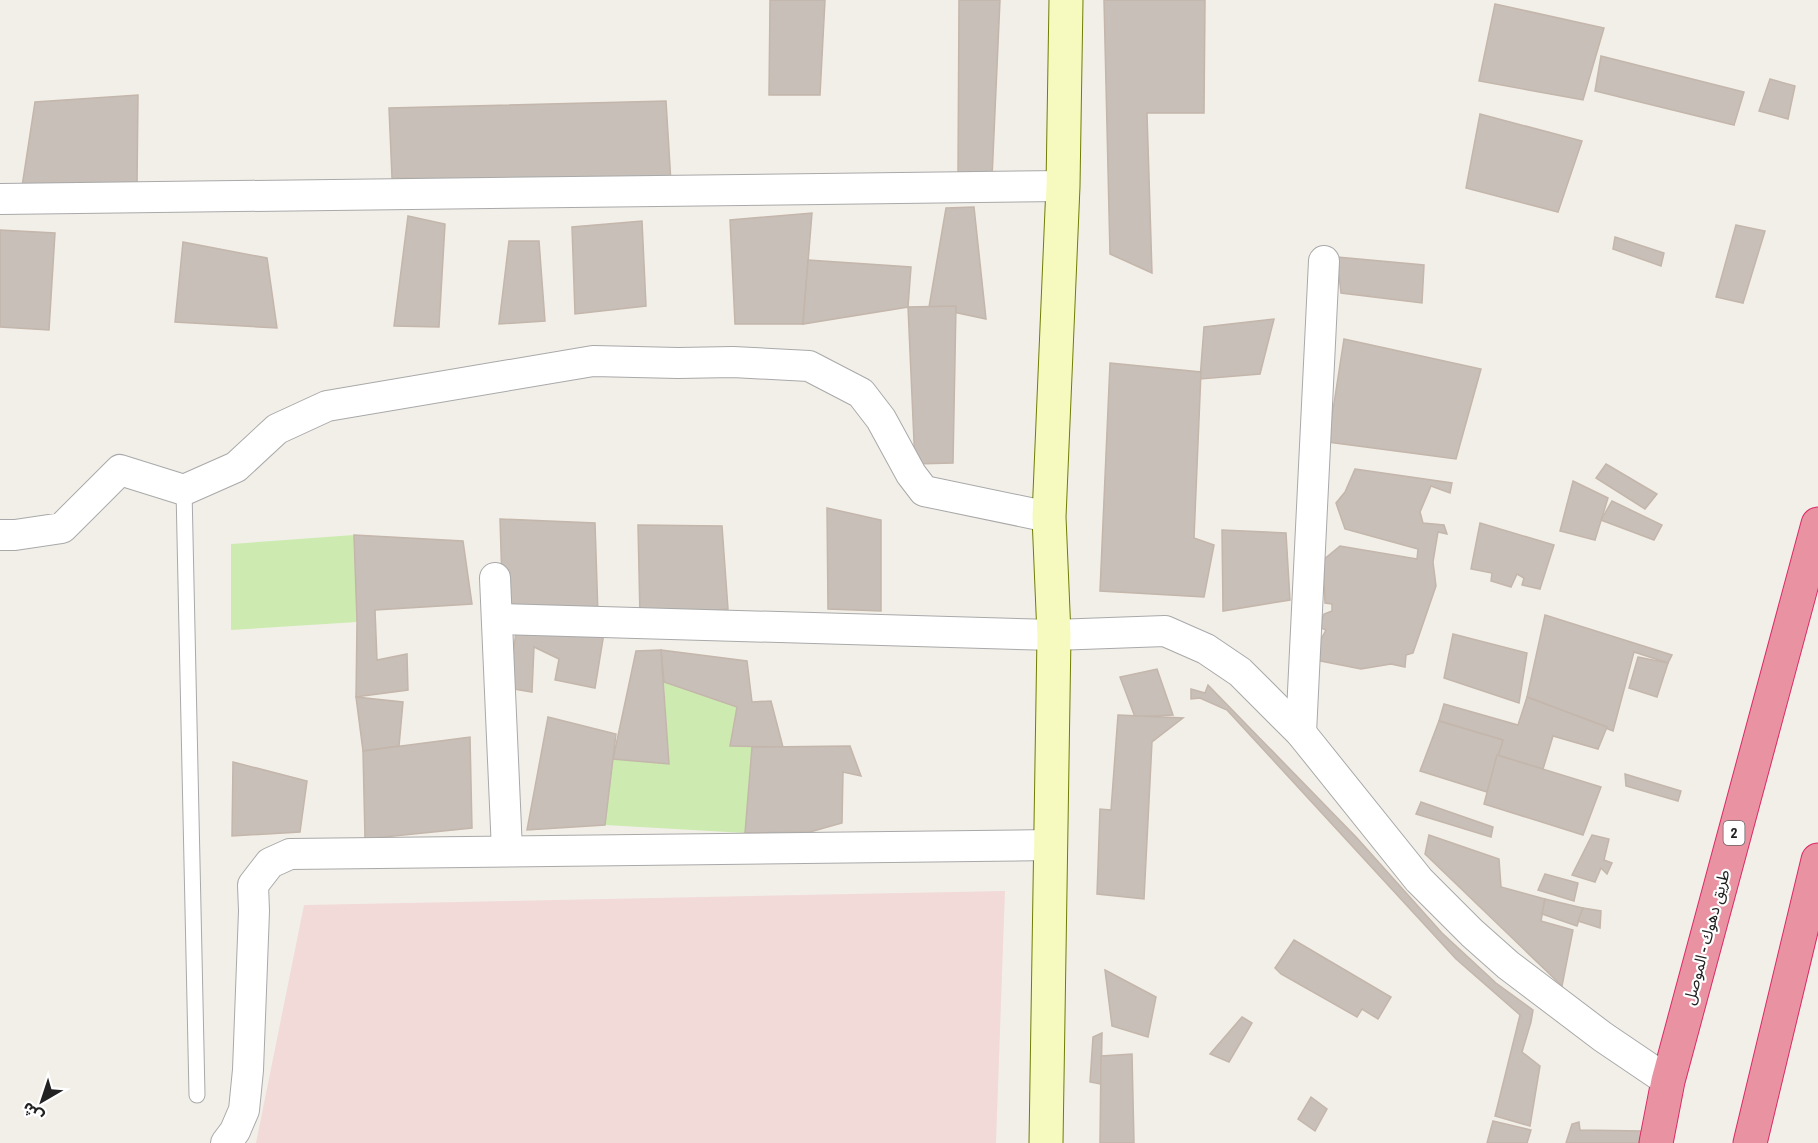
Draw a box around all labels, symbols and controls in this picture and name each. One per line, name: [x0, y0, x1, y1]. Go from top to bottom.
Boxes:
road number: 2: [1724, 821, 1744, 845]
street label: طريق دهوك - الموصل: [1677, 867, 1735, 1007]
north arrow: [12, 1071, 72, 1131]
text: ش: [17, 1097, 48, 1128]

